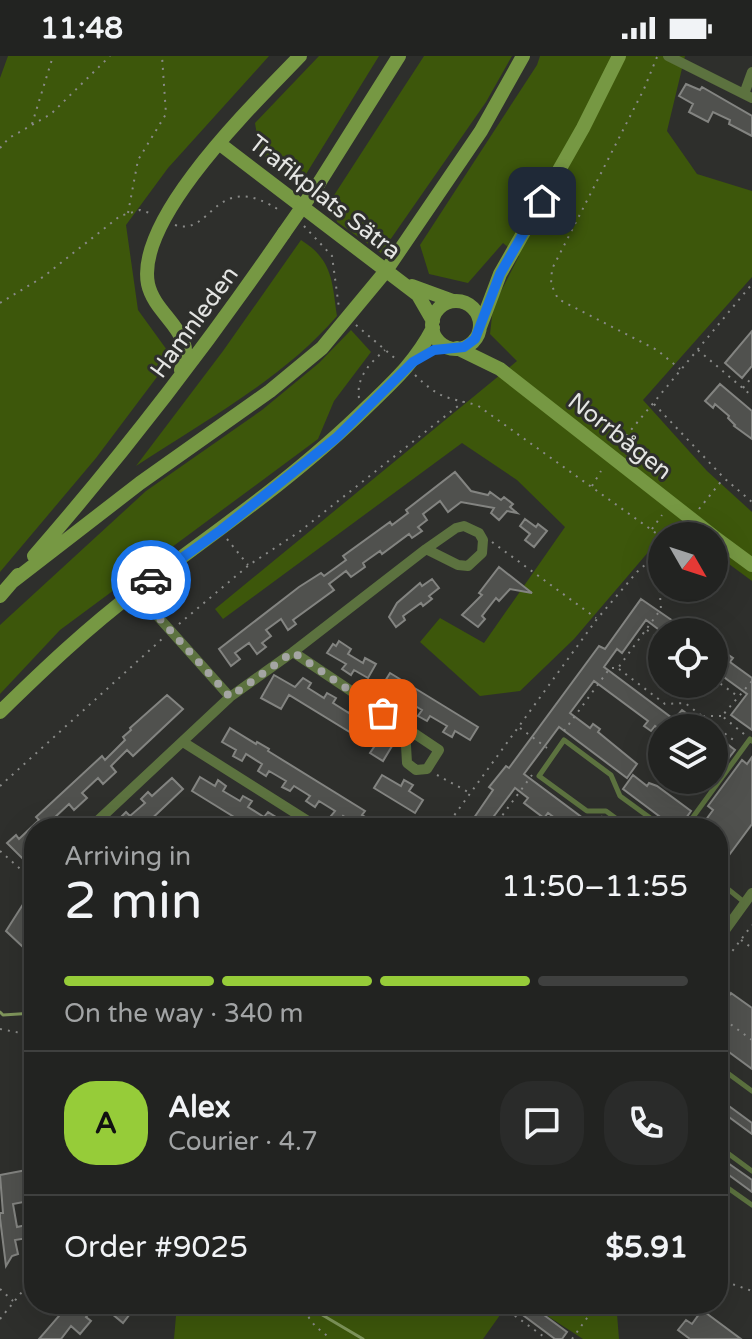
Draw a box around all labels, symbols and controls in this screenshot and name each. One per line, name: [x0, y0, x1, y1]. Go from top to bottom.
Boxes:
text: 11:48: [40, 10, 123, 47]
street label: Trafikplats Sätra: [243, 129, 407, 266]
pin: [508, 167, 576, 235]
icon: home: [520, 179, 564, 223]
street label: Hamnleden: [144, 261, 245, 384]
street label: Norrbågen: [562, 387, 677, 486]
north arrow: [648, 522, 728, 602]
map controls: [648, 522, 728, 794]
courier: [111, 540, 191, 620]
icon: car: [129, 558, 173, 602]
button: locate: [648, 618, 728, 698]
pin: [349, 679, 417, 747]
icon: bag: [361, 691, 405, 735]
button: layers: [648, 714, 728, 794]
text: Arriving in: [64, 841, 191, 872]
text: 11:50–11:55: [501, 868, 688, 905]
text: 2 min: [64, 870, 203, 933]
text: On the way · 340 m: [64, 998, 303, 1029]
button: chat: [500, 1081, 584, 1165]
button: phone: [604, 1081, 688, 1165]
text: Alex: [168, 1089, 231, 1126]
text: A: [95, 1105, 117, 1142]
text: Courier · 4.7: [168, 1126, 318, 1157]
text: Order #9025: [64, 1229, 248, 1266]
text: $5.91: [606, 1229, 688, 1266]

